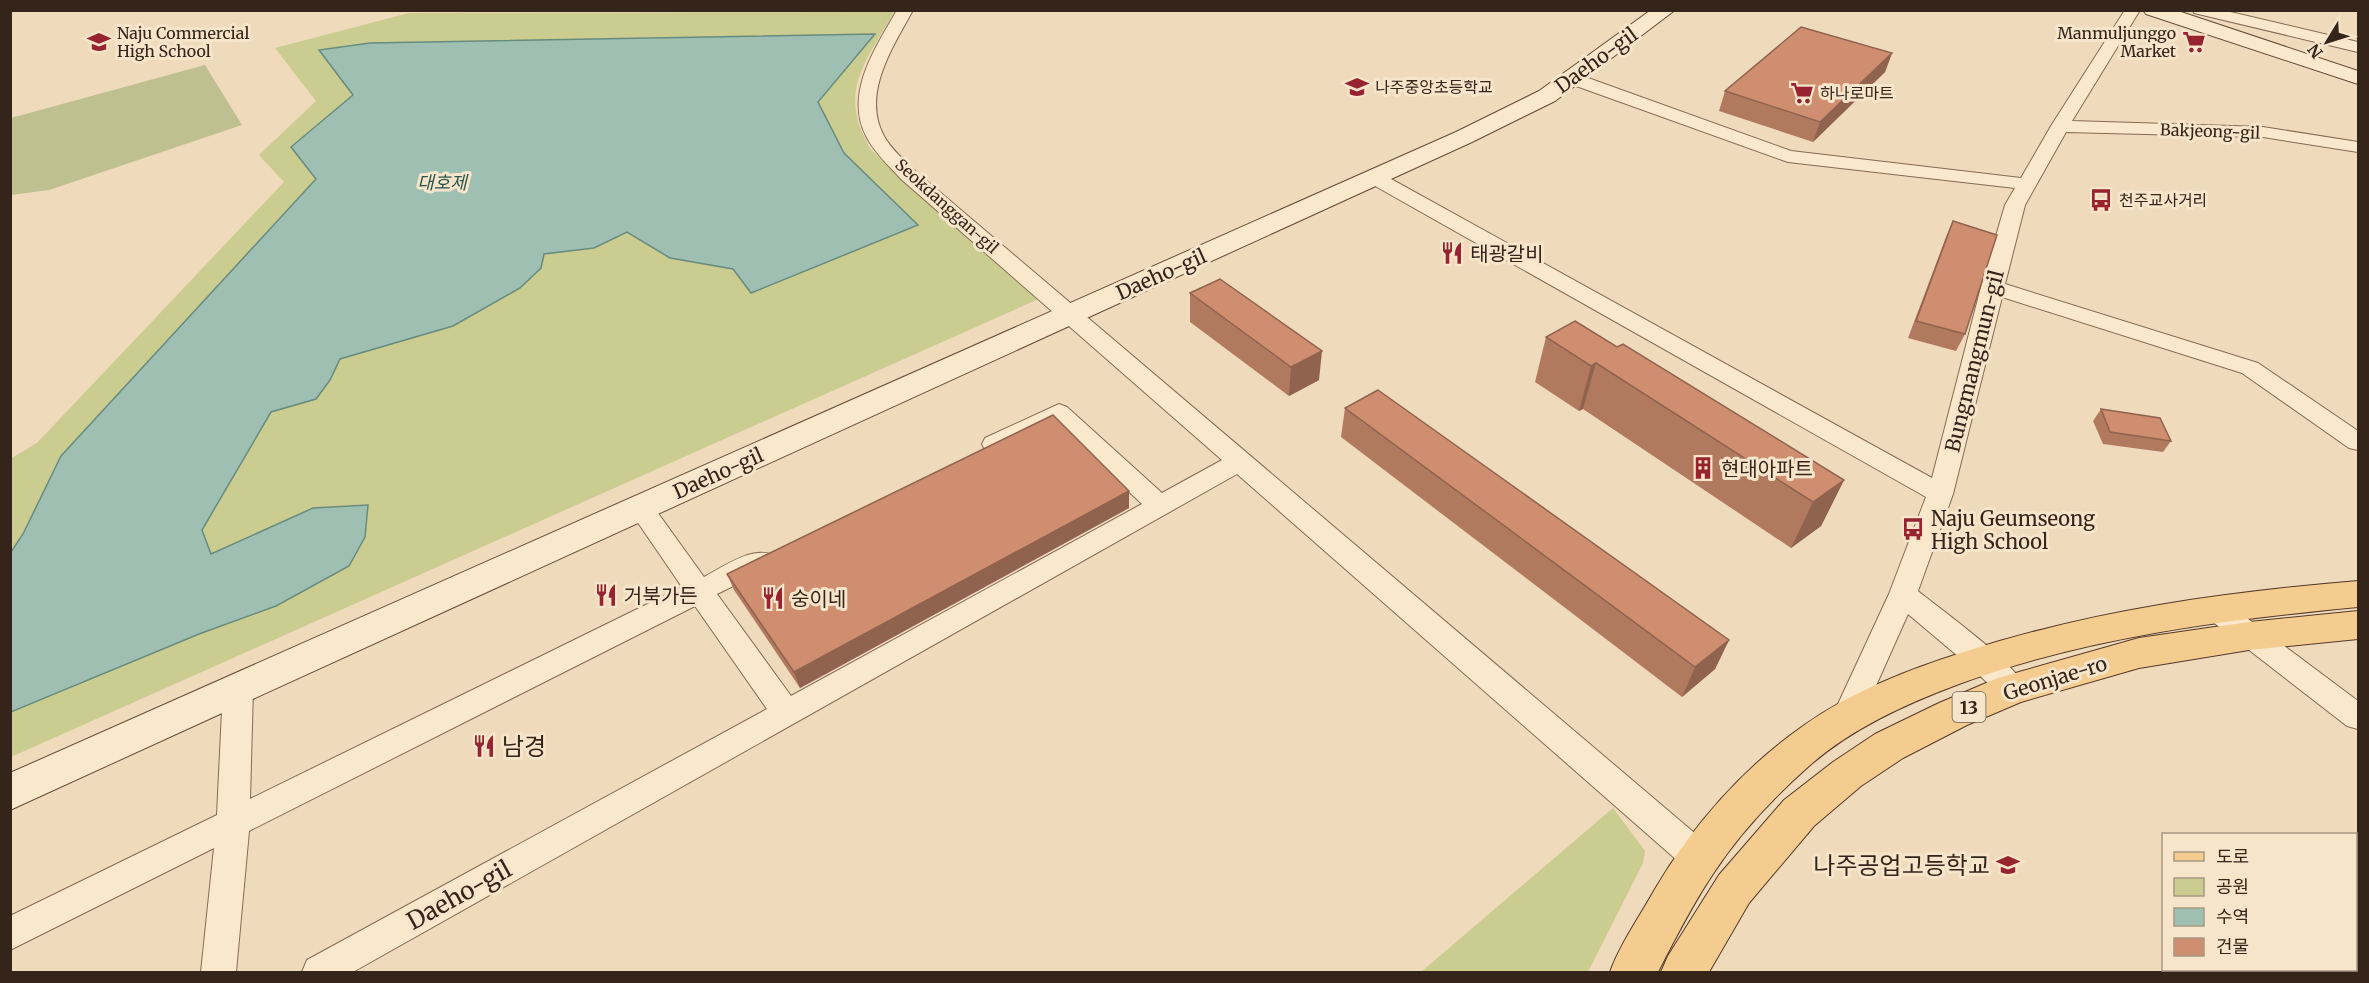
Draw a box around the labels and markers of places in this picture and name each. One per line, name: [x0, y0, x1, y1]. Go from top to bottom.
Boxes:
place label: Naju Commercial High School: [117, 23, 249, 61]
place label: Manmuljunggo Market: [2057, 23, 2177, 61]
school or university icon: Naju Commercial High School: [86, 29, 112, 55]
supermarket icon: Manmuljunggo Market: [2181, 29, 2207, 55]
school or university icon: 나주중앙초등학교: [1344, 74, 1370, 100]
place label: 나주중앙초등학교: [1375, 77, 1493, 97]
supermarket icon: 하나로마트: [1789, 80, 1815, 106]
place label: 하나로마트: [1820, 83, 1894, 103]
bus stop icon: 천주교사거리: [2088, 187, 2114, 213]
place label: 천주교사거리: [2119, 190, 2207, 210]
restaurant icon: 태광갈비: [1439, 240, 1465, 266]
place label: 태광갈비: [1470, 241, 1544, 266]
building icon: 현대아파트: [1690, 455, 1716, 481]
place label: 현대아파트: [1721, 456, 1813, 481]
place label: Naju Geumseong High School: [1931, 506, 2095, 554]
bus stop icon: Naju Geumseong High School: [1900, 516, 1926, 542]
restaurant icon: 거북가든: [593, 582, 619, 608]
place label: 거북가든: [624, 583, 698, 608]
restaurant icon: 숭이네: [760, 585, 786, 611]
place label: 숭이네: [791, 586, 846, 611]
place label: 남경: [502, 731, 546, 762]
restaurant icon: 남경: [471, 733, 497, 759]
place label: 나주공업고등학교: [1813, 850, 1990, 881]
school or university icon: 나주공업고등학교: [1995, 852, 2021, 878]

